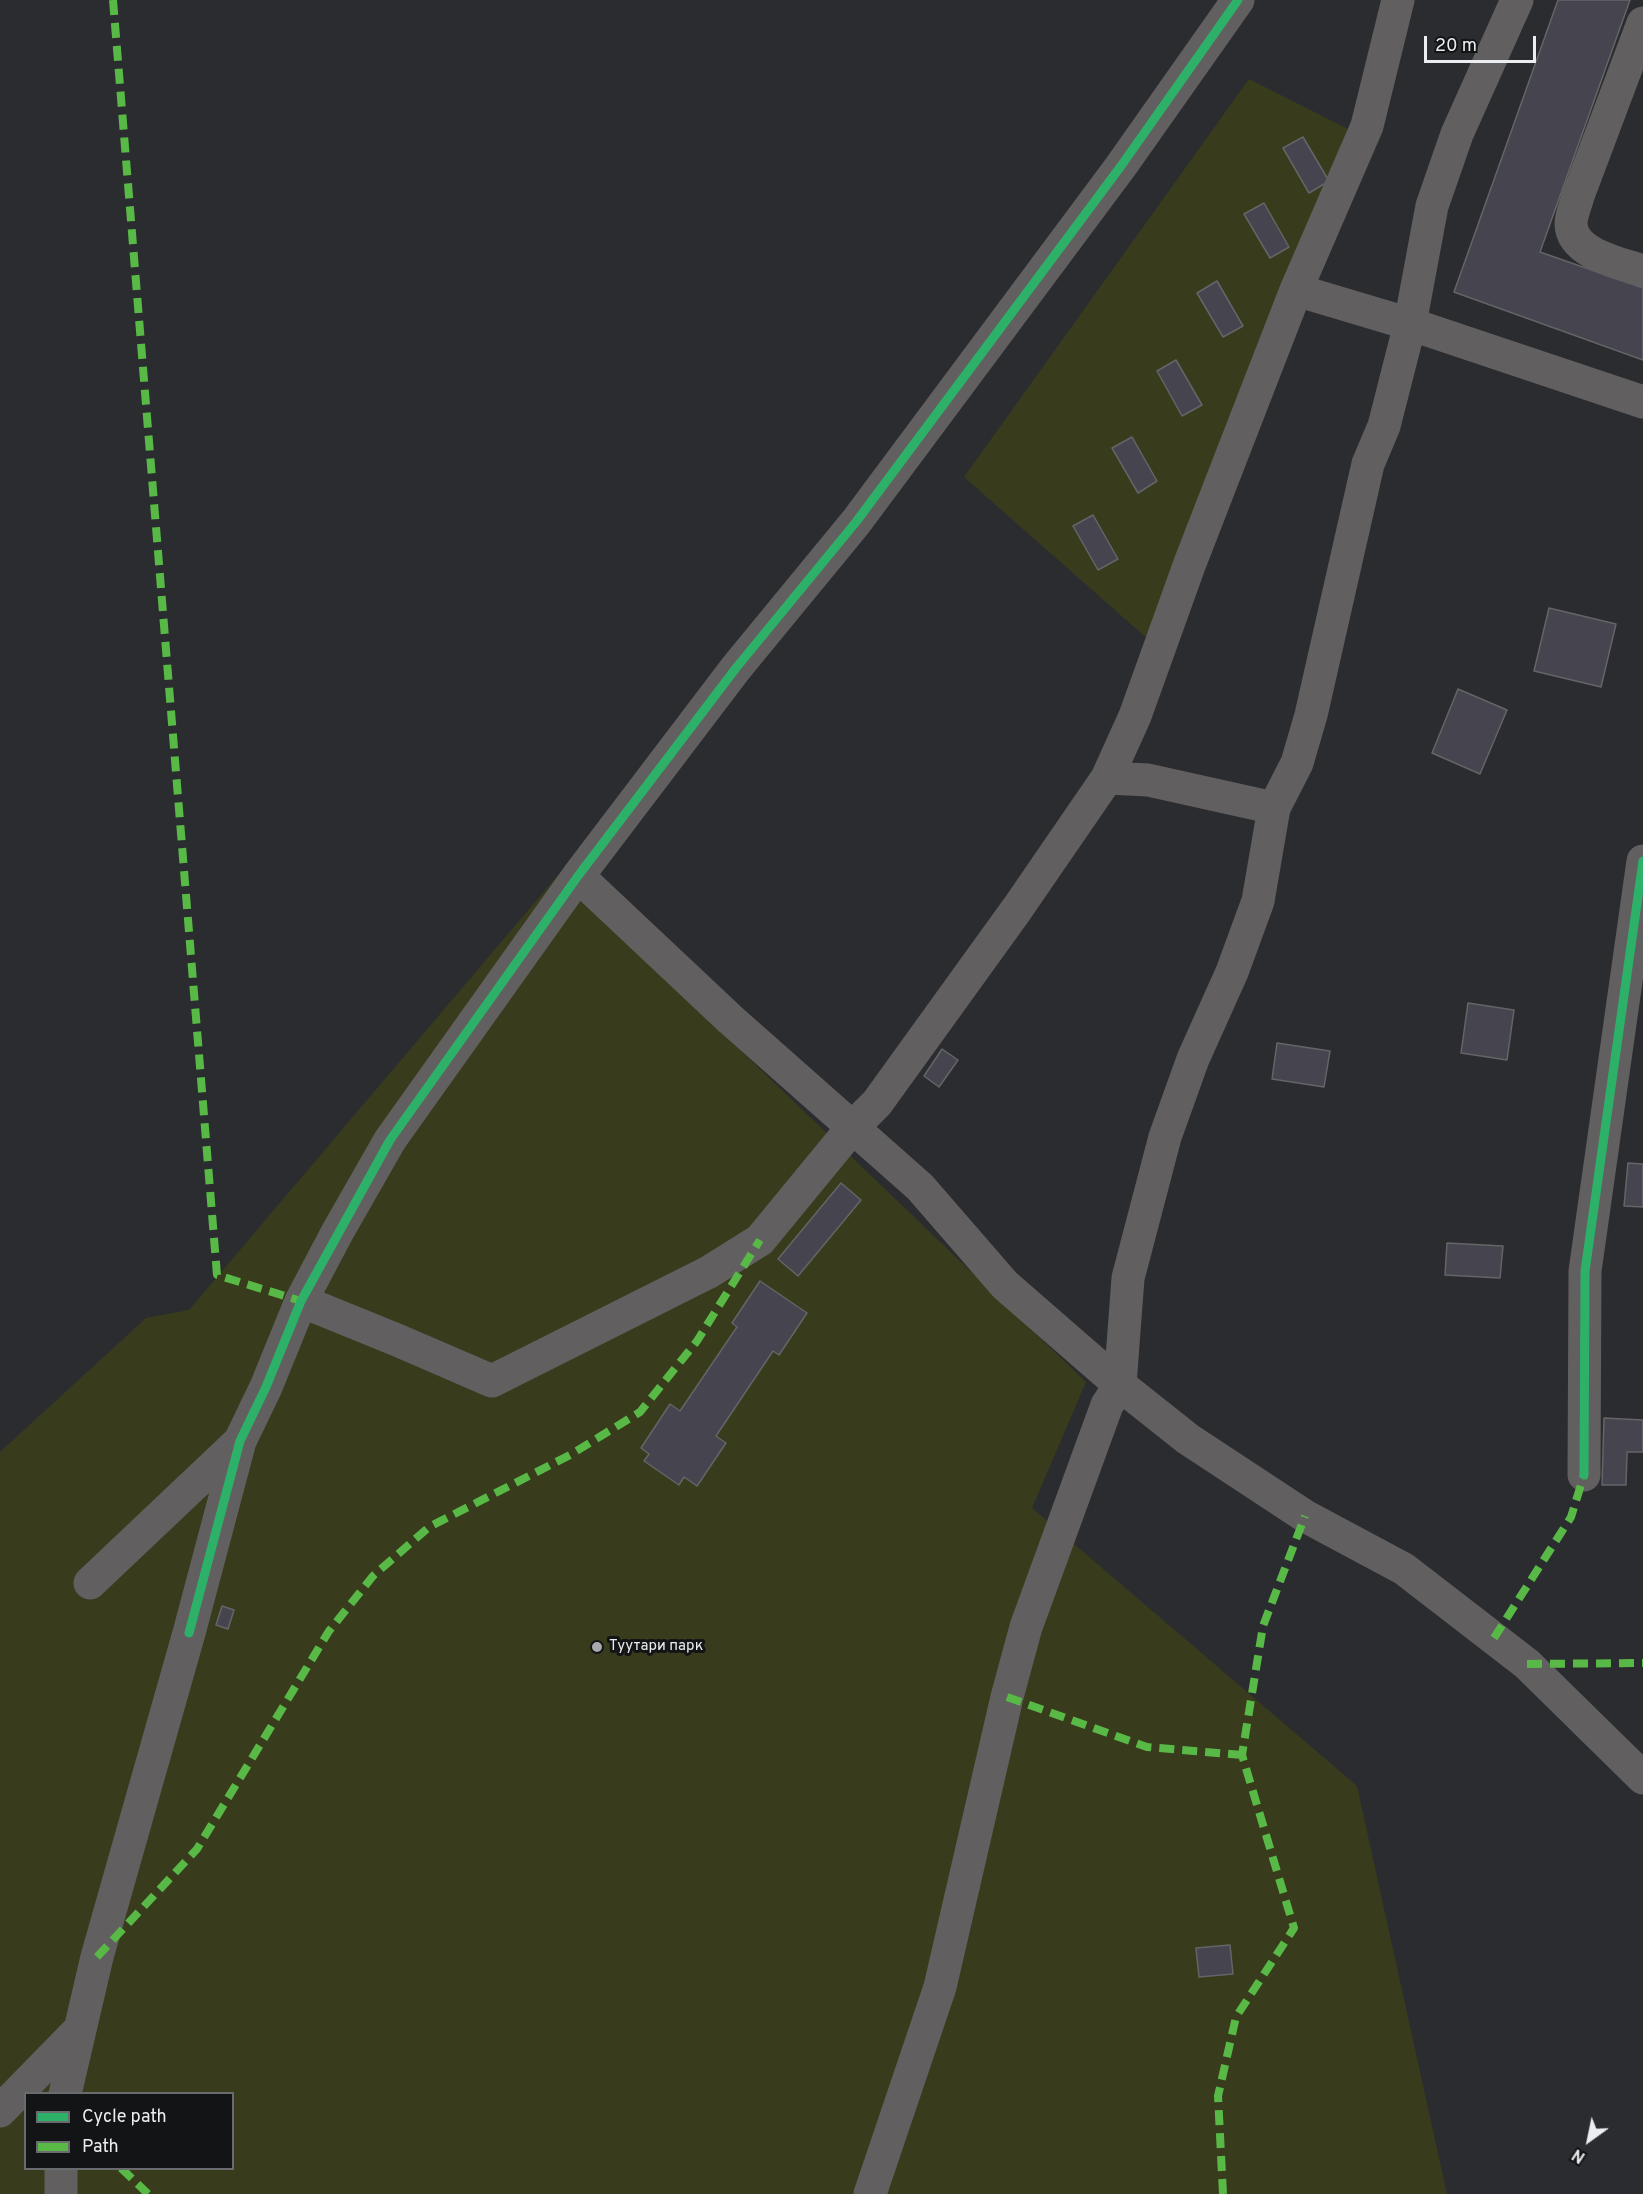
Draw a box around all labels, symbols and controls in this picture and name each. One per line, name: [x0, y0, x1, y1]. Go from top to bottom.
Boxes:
scale bar: [1427, 24, 1540, 62]
text: 20 m: [1435, 35, 1477, 58]
place label: Туутари парк: [609, 1638, 703, 1656]
marker: Туутари парк: [590, 1640, 604, 1654]
legend: [24, 2092, 234, 2170]
text: Cycle path: [82, 2106, 167, 2129]
north arrow: [1559, 2110, 1619, 2170]
text: Path: [82, 2136, 119, 2159]
text: N: [1569, 2144, 1589, 2167]

